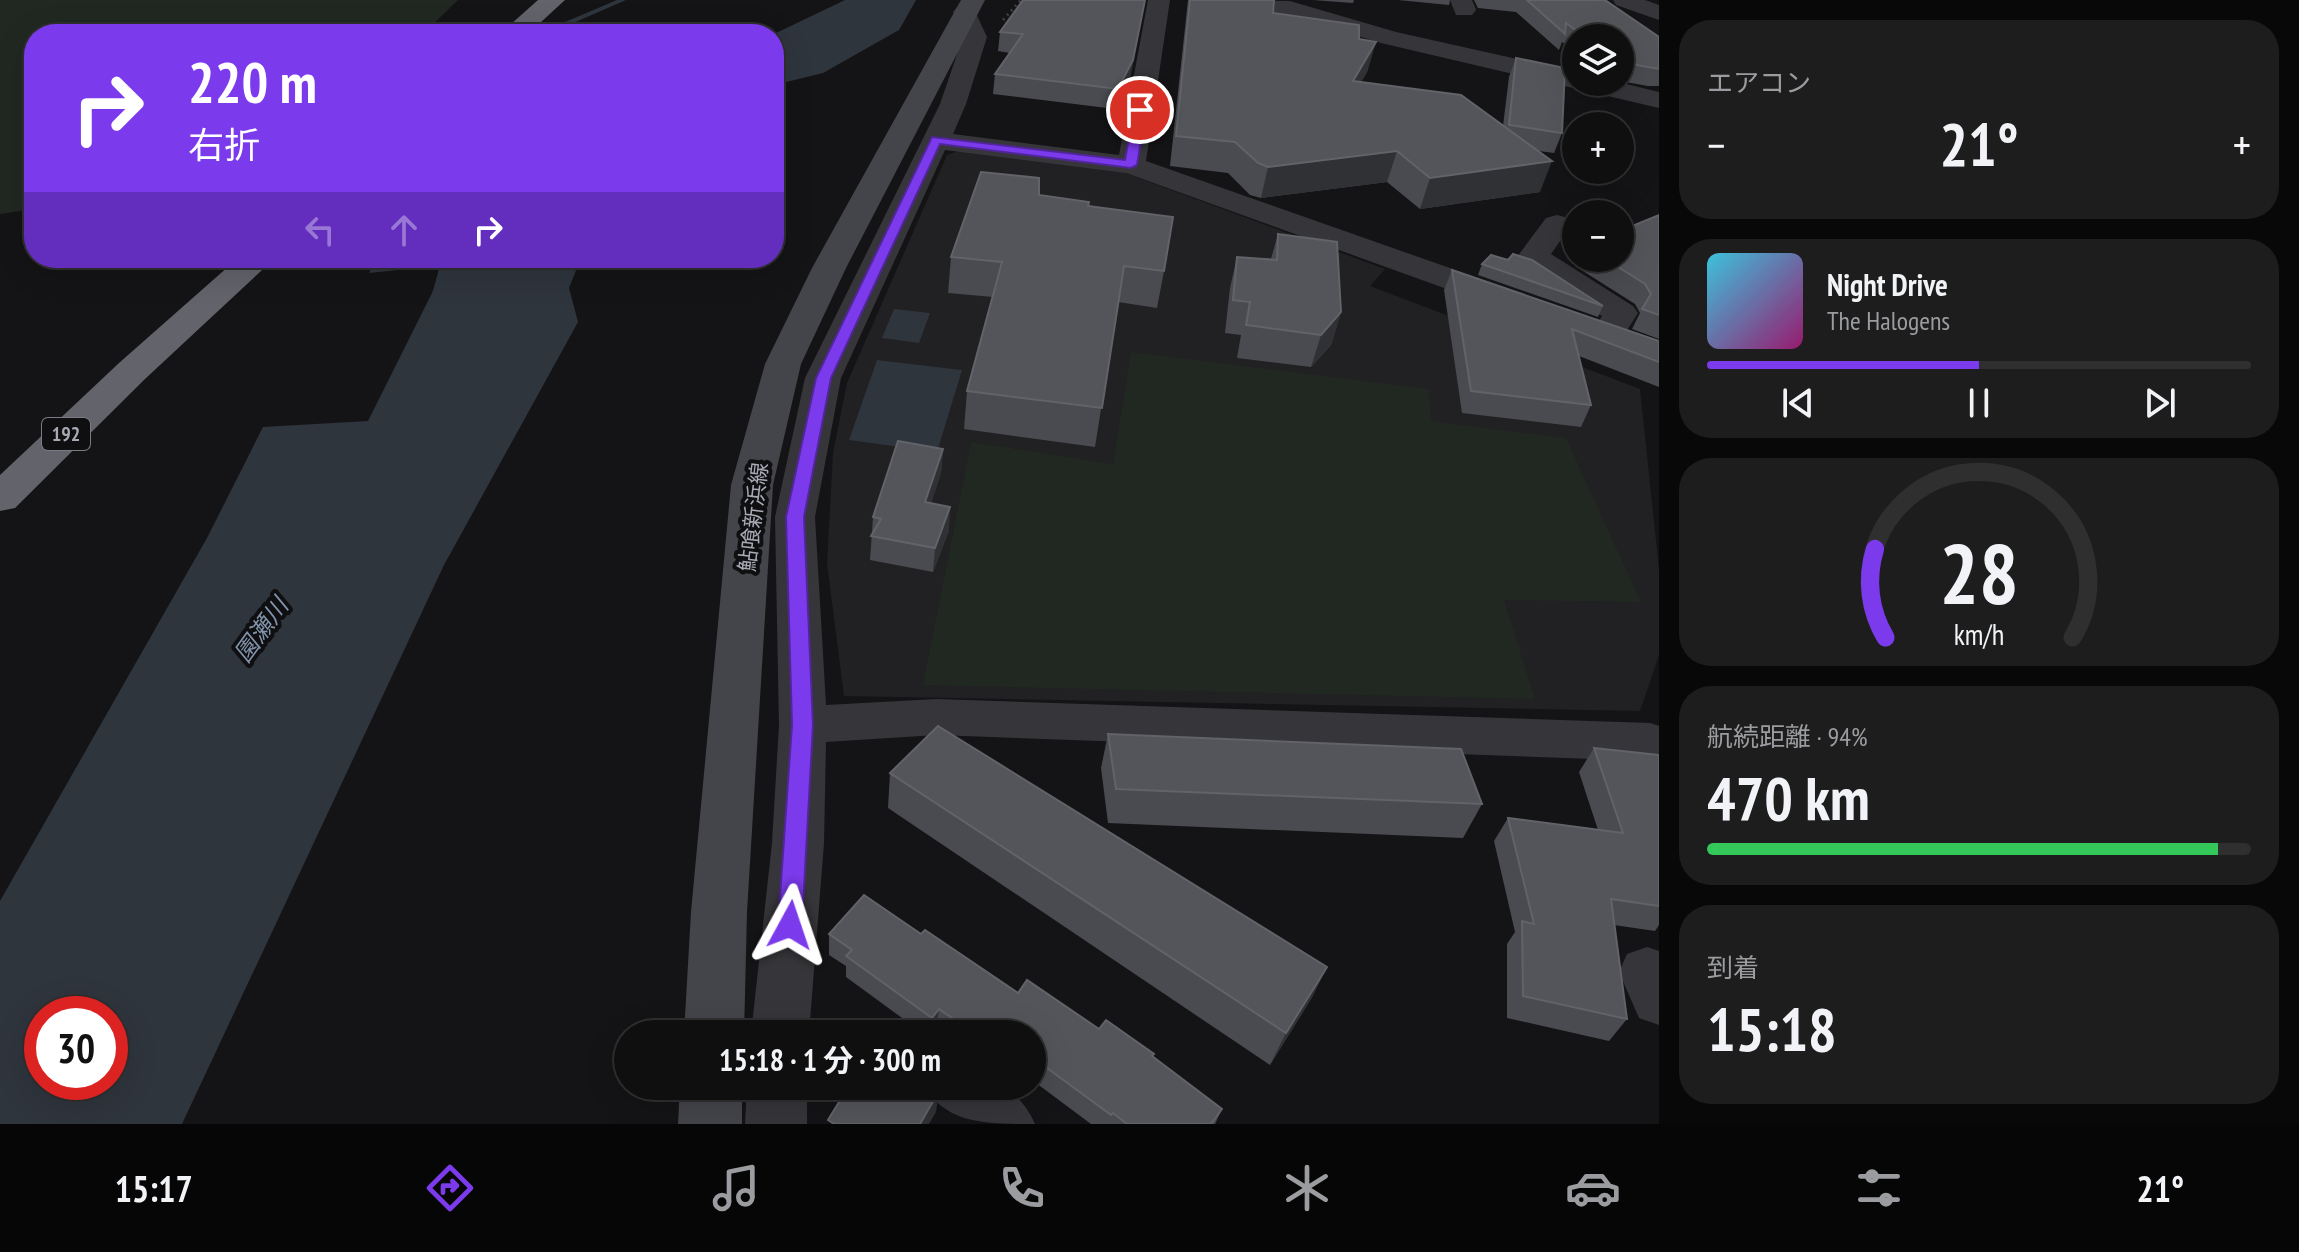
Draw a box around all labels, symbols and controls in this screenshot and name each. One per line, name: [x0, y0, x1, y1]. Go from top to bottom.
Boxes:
map controls: [1562, 24, 1634, 272]
button: layers: [1562, 24, 1634, 96]
text: 220 m: [188, 46, 317, 118]
icon: right: [56, 56, 160, 160]
text: エアコン: [1707, 66, 1811, 99]
pin: [1106, 76, 1174, 144]
icon: arrive: [1118, 88, 1162, 132]
text: 21°: [1939, 105, 2019, 183]
button: +: [1562, 112, 1634, 184]
text: −: [1707, 116, 1725, 173]
text: +: [2233, 116, 2251, 173]
text: 右折: [188, 121, 260, 168]
button: −: [1562, 200, 1634, 272]
icon: left: [298, 208, 342, 252]
icon: ahead: [382, 208, 426, 252]
icon: right: [466, 208, 510, 252]
text: Night Drive: [1827, 265, 1948, 304]
text: The Halogens: [1827, 304, 1950, 337]
icon: previous: [1776, 381, 1820, 425]
icon: pause: [1957, 381, 2001, 425]
icon: next: [2138, 381, 2182, 425]
road number: 192: [42, 418, 90, 450]
street label: 鮎喰新浜線: [732, 461, 774, 573]
text: 28: [1939, 519, 2019, 627]
water label: 園瀬川: [227, 589, 296, 668]
text: km/h: [1954, 616, 2004, 653]
text: 航続距離 · 94%: [1707, 720, 1868, 753]
text: 470 km: [1707, 759, 1870, 837]
position arrow: [748, 883, 832, 967]
text: 到着: [1707, 951, 1759, 984]
text: 15:18: [1707, 990, 1837, 1068]
speed limit sign: 30: [24, 996, 128, 1100]
text: 15:18 · 1 分 · 300 m: [719, 1040, 941, 1079]
icon: directions: [422, 1160, 478, 1216]
icon: music: [708, 1160, 764, 1216]
icon: phone: [994, 1160, 1050, 1216]
icon: climate: [1279, 1160, 1335, 1216]
icon: car: [1565, 1160, 1621, 1216]
icon: filters: [1851, 1160, 1907, 1216]
text: 15:17: [115, 1165, 193, 1212]
text: 21°: [2137, 1165, 2184, 1212]

